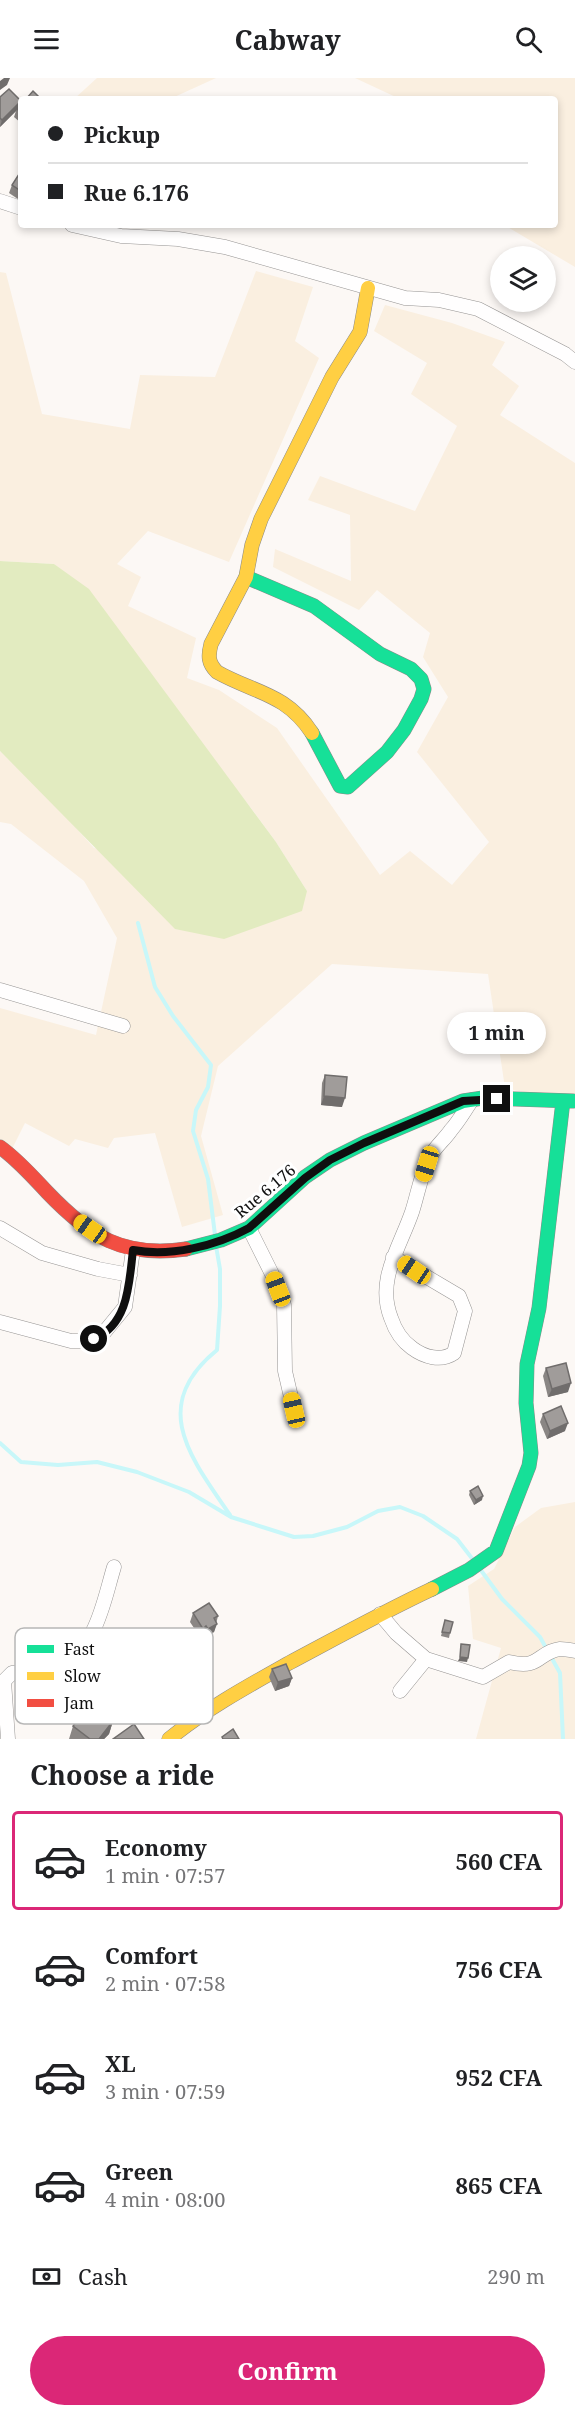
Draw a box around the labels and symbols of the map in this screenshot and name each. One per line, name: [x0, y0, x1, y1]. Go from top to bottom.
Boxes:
callout: 1 min: [448, 1012, 546, 1054]
route end: [483, 1085, 510, 1112]
car: [413, 1144, 441, 1184]
street label: Rue 6.176: [230, 1159, 300, 1223]
car: [70, 1211, 110, 1247]
car: [394, 1252, 434, 1288]
car: [263, 1269, 293, 1309]
route start: [80, 1325, 107, 1352]
car: [281, 1390, 307, 1430]
legend: [15, 1628, 213, 1724]
text: Fast: [64, 1638, 95, 1660]
text: Slow: [64, 1665, 101, 1687]
text: Jam: [63, 1692, 94, 1714]

